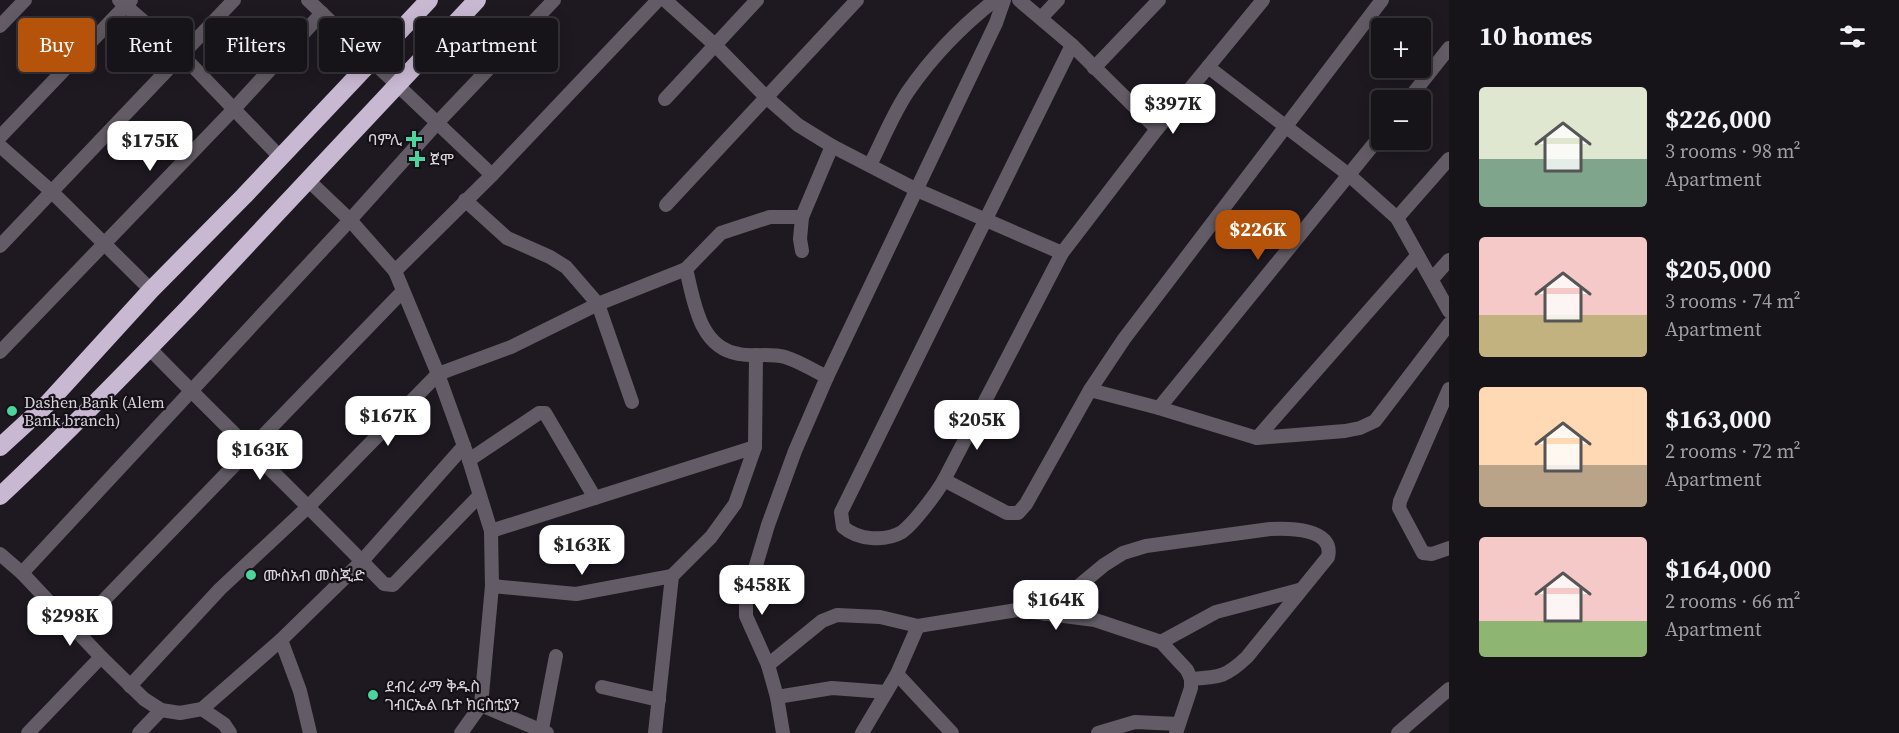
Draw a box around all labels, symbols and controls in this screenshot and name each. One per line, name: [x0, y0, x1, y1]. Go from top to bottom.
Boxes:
chip: Buy: [18, 18, 95, 72]
chip: Rent: [107, 18, 193, 72]
chip: Filters: [205, 18, 307, 72]
chip: New: [319, 18, 403, 72]
chip: Apartment: [415, 18, 558, 72]
map controls: [1371, 18, 1431, 150]
button: +: [1371, 18, 1431, 78]
text: 10 homes: [1479, 18, 1592, 54]
icon: filters: [1836, 20, 1869, 53]
pin: $397K: [1131, 84, 1215, 135]
text: $397K: [1144, 89, 1202, 117]
button: −: [1371, 90, 1431, 150]
text: $226,000: [1665, 101, 1771, 137]
icon: home: [1527, 111, 1599, 183]
pin: $175K: [108, 121, 192, 172]
text: $175K: [121, 126, 179, 154]
place label: ባምሊ: [368, 128, 402, 150]
marker: ባምሊ: [407, 132, 421, 146]
text: 3 rooms · 98 m²: [1665, 137, 1801, 165]
place label: ጀሞ: [430, 148, 454, 170]
marker: ጀሞ: [408, 150, 426, 168]
text: Apartment: [1665, 165, 1762, 193]
pin: $226K: [1216, 210, 1300, 261]
text: $226K: [1229, 215, 1287, 243]
text: $205,000: [1665, 251, 1771, 287]
icon: home: [1527, 261, 1599, 333]
text: 3 rooms · 74 m²: [1665, 287, 1801, 315]
text: Apartment: [1665, 315, 1762, 343]
place label: Dashen Bank (Alem Bank branch): [24, 391, 165, 431]
pin: $167K: [346, 396, 430, 447]
pin: $205K: [935, 400, 1019, 451]
text: $167K: [359, 401, 417, 429]
text: $163,000: [1665, 401, 1771, 437]
marker: Dashen Bank (Alem Bank branch): [5, 404, 19, 418]
text: $205K: [948, 405, 1006, 433]
icon: home: [1527, 411, 1599, 483]
pin: $163K: [218, 430, 302, 481]
text: $163K: [231, 435, 289, 463]
text: 2 rooms · 72 m²: [1665, 437, 1801, 465]
text: Apartment: [1665, 465, 1762, 493]
pin: $163K: [540, 525, 624, 576]
text: $163K: [553, 530, 611, 558]
text: $164,000: [1665, 551, 1771, 587]
icon: home: [1527, 561, 1599, 633]
place label: ሙስአብ መስጂድ: [263, 564, 366, 586]
pin: $458K: [720, 565, 804, 616]
marker: ሙስአብ መስጂድ: [244, 568, 258, 582]
text: $458K: [733, 570, 791, 598]
pin: $164K: [1014, 580, 1098, 631]
text: $164K: [1027, 585, 1085, 613]
text: 2 rooms · 66 m²: [1665, 587, 1801, 615]
pin: $298K: [28, 596, 112, 647]
text: $298K: [41, 601, 99, 629]
text: Apartment: [1665, 615, 1762, 643]
place label: ደብረ ራማ ቅዱስ ገብርኤል ቤተ ክርስቲያን: [385, 675, 520, 715]
marker: ደብረ ራማ ቅዱስ ገብርኤል ቤተ ክርስቲያን: [366, 688, 380, 702]

